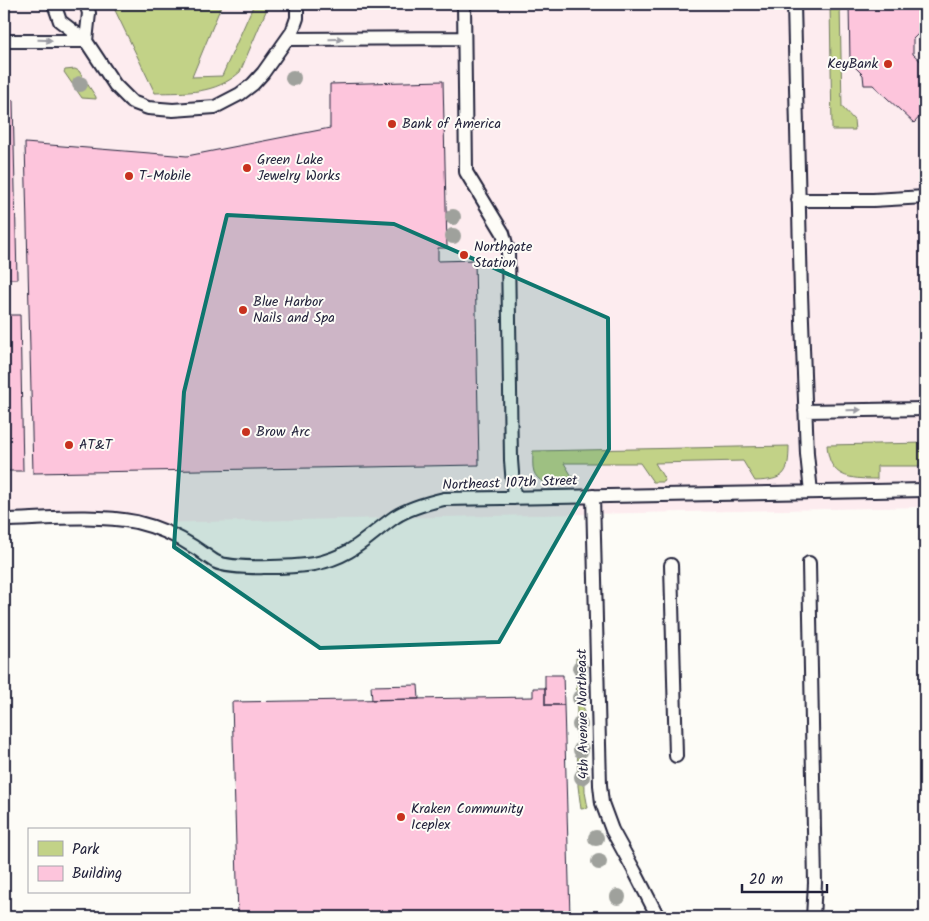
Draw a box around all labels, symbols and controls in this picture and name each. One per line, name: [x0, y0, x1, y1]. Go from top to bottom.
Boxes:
one-way arrow: [328, 34, 344, 42]
one-way arrow: [37, 37, 53, 45]
place label: KeyBank: [827, 53, 878, 75]
marker: KeyBank: [882, 58, 894, 70]
place label: Bank of America: [402, 113, 501, 135]
marker: Bank of America: [386, 118, 398, 130]
place label: Green Lake Jewelry Works: [257, 149, 340, 187]
marker: Green Lake Jewelry Works: [241, 162, 253, 174]
place label: T-Mobile: [139, 165, 191, 187]
marker: T-Mobile: [123, 170, 135, 182]
place label: Northgate Station: [474, 236, 533, 274]
marker: Northgate Station: [458, 249, 470, 261]
place label: Blue Harbor Nails and Spa: [253, 291, 335, 329]
marker: Blue Harbor Nails and Spa: [237, 304, 249, 316]
one-way arrow: [846, 406, 862, 414]
place label: Brow Arc: [256, 421, 310, 443]
marker: Brow Arc: [240, 426, 252, 438]
place label: AT&T: [79, 434, 114, 456]
marker: AT&T: [63, 439, 75, 451]
street label: Northeast 107th Street: [442, 470, 578, 496]
street label: 4th Avenue Northeast: [571, 648, 595, 780]
place label: Kraken Community Iceplex: [411, 798, 523, 836]
marker: Kraken Community Iceplex: [395, 811, 407, 823]
legend: [28, 828, 190, 894]
text: Park: [72, 838, 100, 862]
scale bar: [742, 861, 826, 893]
text: Building: [72, 862, 122, 886]
text: 20 m: [749, 868, 783, 892]

